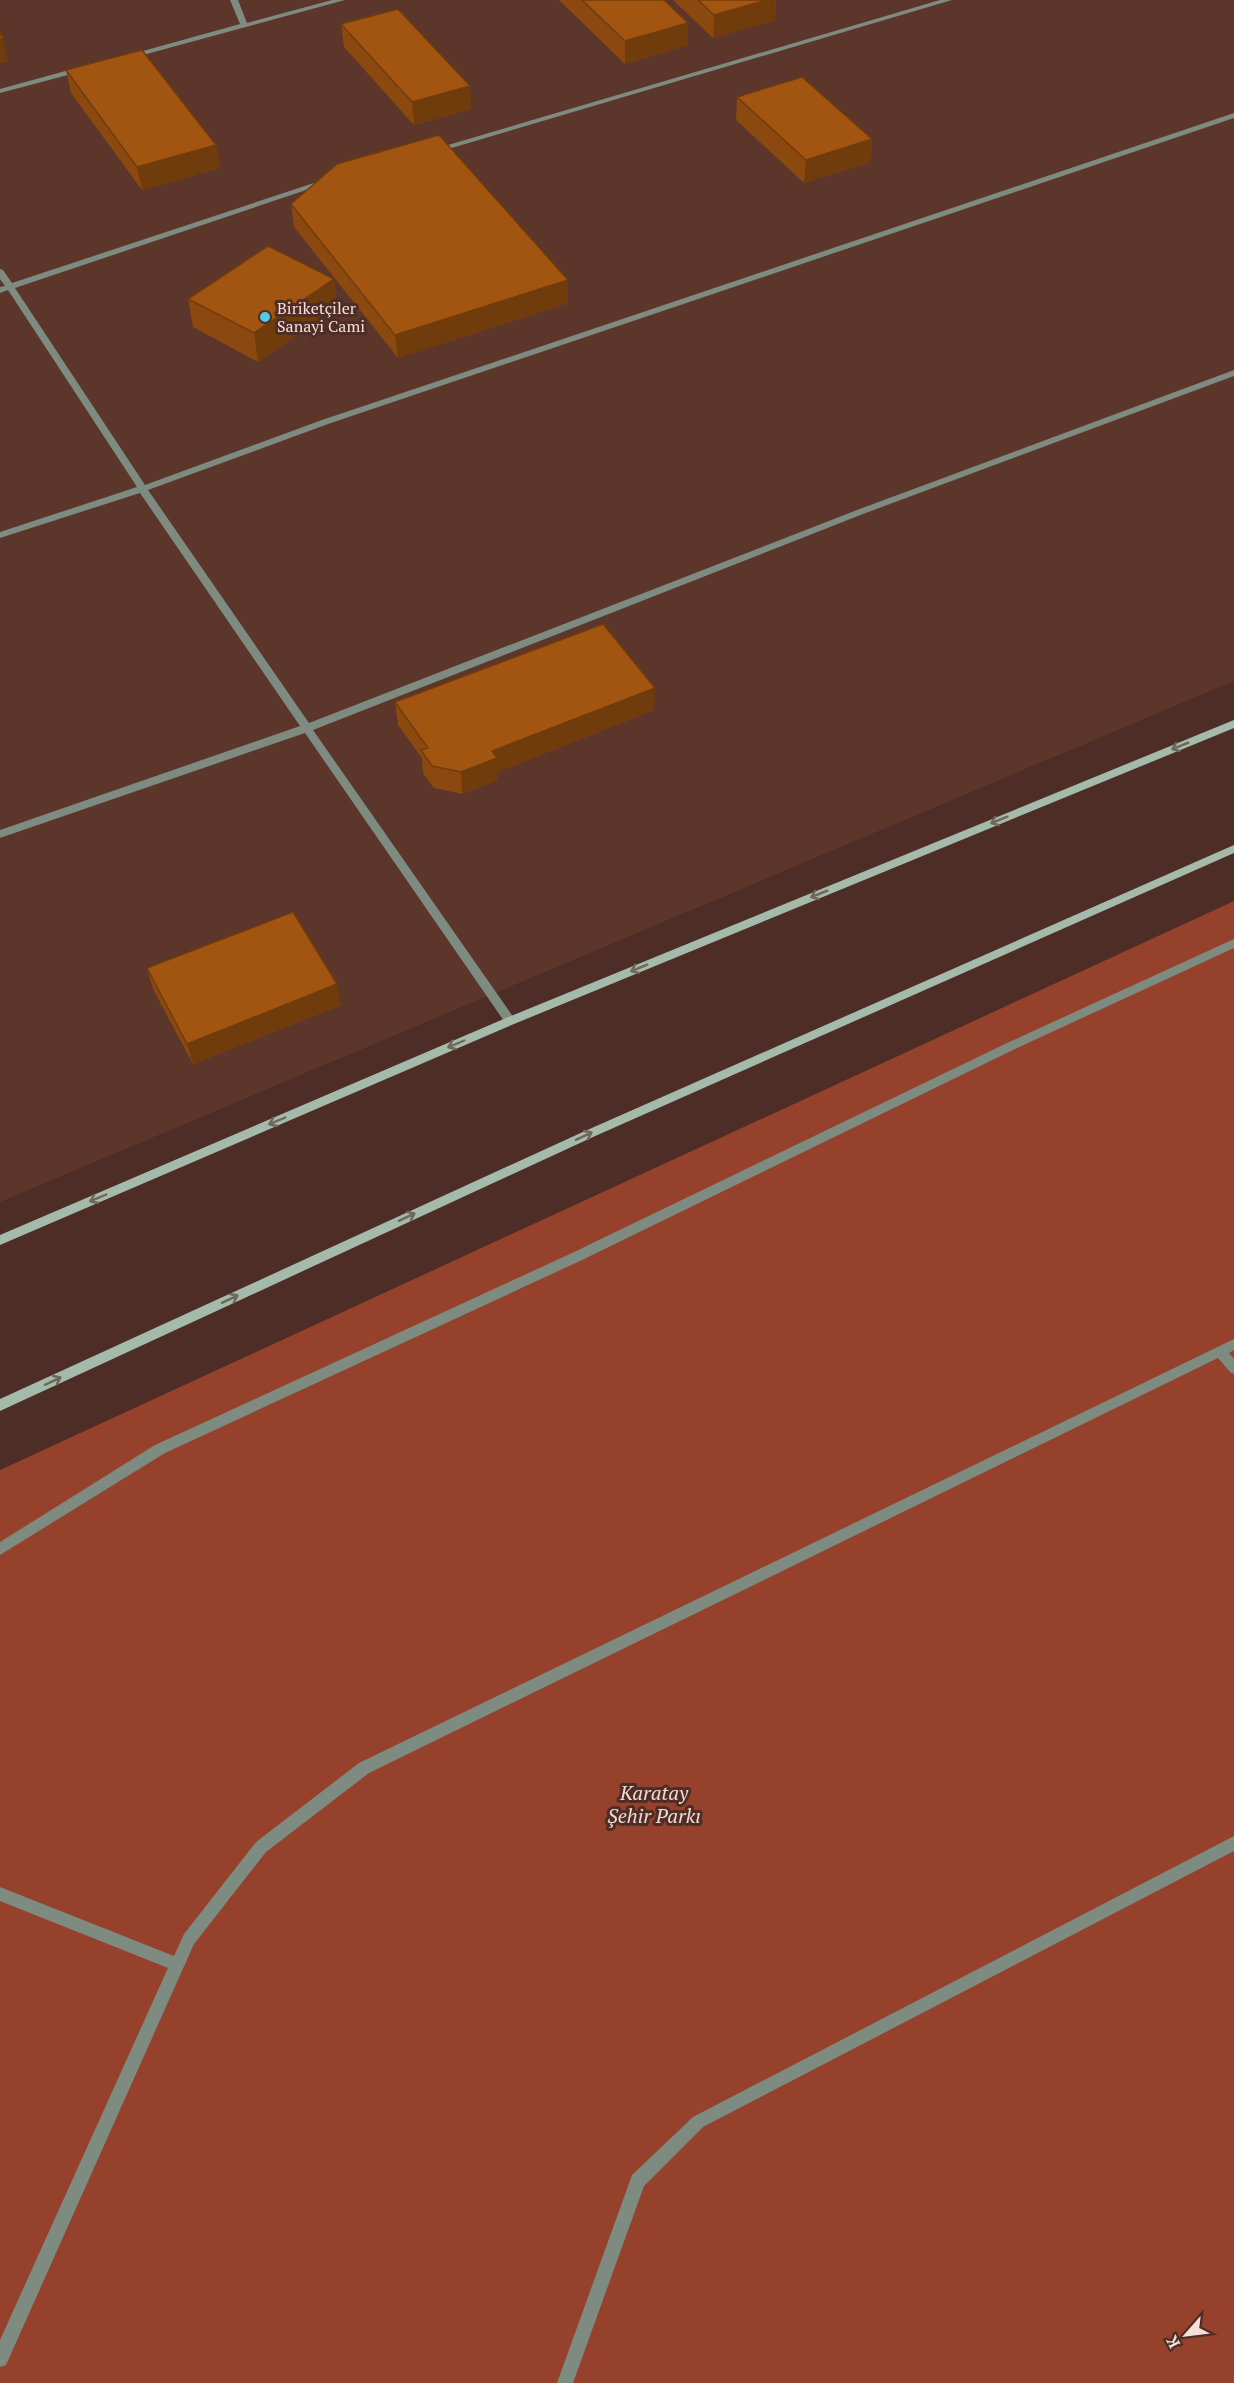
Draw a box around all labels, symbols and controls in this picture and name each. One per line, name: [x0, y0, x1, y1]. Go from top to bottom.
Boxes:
place label: Biriketçiler Sanayi Cami: [277, 297, 365, 337]
marker: Biriketçiler Sanayi Cami: [258, 310, 272, 324]
one-way arrow: [1171, 741, 1190, 752]
one-way arrow: [991, 815, 1009, 826]
one-way arrow: [810, 889, 829, 900]
one-way arrow: [630, 963, 648, 974]
one-way arrow: [447, 1039, 466, 1050]
one-way arrow: [268, 1116, 286, 1127]
one-way arrow: [575, 1129, 593, 1141]
one-way arrow: [89, 1193, 107, 1204]
one-way arrow: [398, 1211, 416, 1223]
one-way arrow: [221, 1293, 239, 1305]
one-way arrow: [44, 1375, 62, 1386]
park label: Karatay Şehir Parkı: [607, 1779, 701, 1829]
north arrow: [1156, 2305, 1216, 2365]
text: K: [1160, 2331, 1185, 2352]

